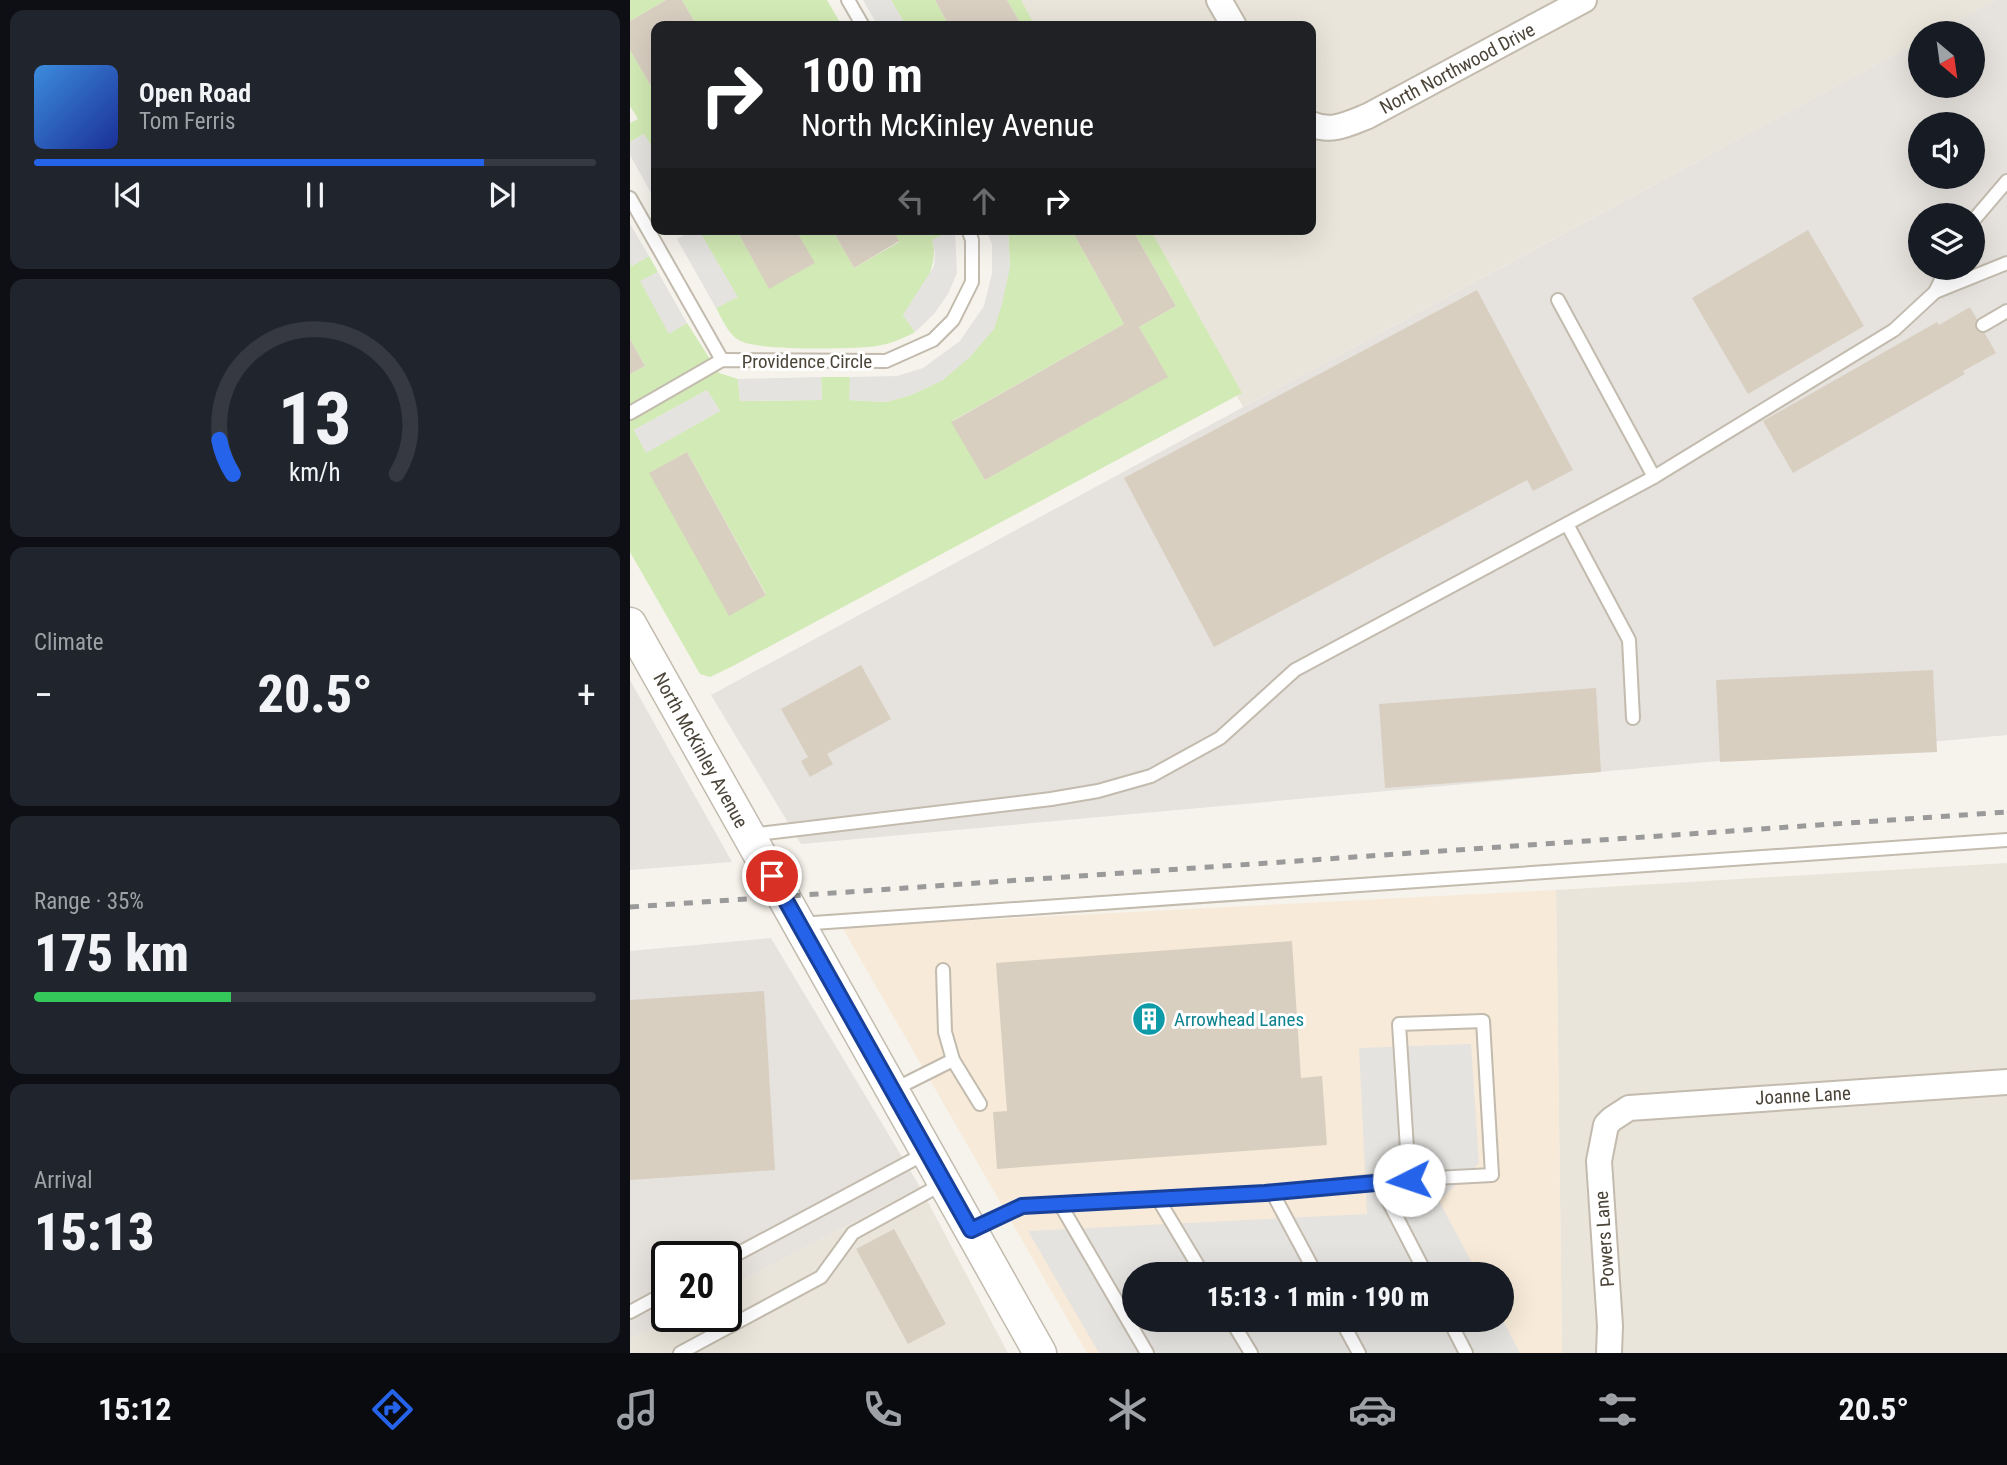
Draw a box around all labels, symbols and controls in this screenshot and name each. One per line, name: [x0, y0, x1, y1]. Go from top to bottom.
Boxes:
street label: North Northwood Drive: [1376, 18, 1539, 119]
north arrow: [1908, 21, 1984, 98]
map controls: [1908, 21, 1985, 280]
text: 100 m: [801, 47, 923, 104]
icon: right: [686, 49, 777, 140]
text: Open Road: [139, 78, 251, 108]
text: North McKinley Avenue: [801, 106, 1094, 144]
text: Tom Ferris: [139, 108, 235, 135]
button: sound: [1908, 112, 1985, 189]
icon: previous: [109, 176, 147, 214]
icon: pause: [296, 176, 334, 214]
icon: next: [483, 176, 521, 214]
icon: left: [892, 182, 930, 220]
icon: ahead: [965, 182, 1003, 220]
icon: right: [1038, 182, 1076, 220]
button: layers: [1908, 203, 1985, 280]
street label: Providence Circle: [742, 350, 872, 373]
text: 13: [278, 376, 352, 462]
text: km/h: [289, 458, 341, 487]
text: Climate: [34, 629, 104, 656]
text: 20.5°: [257, 664, 373, 725]
street label: North McKinley Avenue: [648, 669, 753, 832]
text: −: [34, 673, 53, 717]
text: +: [577, 673, 596, 717]
pin: [742, 846, 802, 906]
icon: arrive: [753, 857, 791, 895]
text: Range · 35%: [34, 888, 144, 915]
text: 175 km: [34, 923, 189, 984]
building icon: Arrowhead Lanes: [1130, 1000, 1168, 1038]
place label: Arrowhead Lanes: [1174, 1008, 1304, 1031]
street label: Joanne Lane: [1755, 1082, 1852, 1109]
position arrow: [1372, 1143, 1446, 1217]
text: Arrival: [34, 1167, 93, 1194]
street label: Powers Lane: [1590, 1190, 1619, 1288]
text: 15:13: [34, 1202, 154, 1263]
speed limit sign: 20: [651, 1241, 742, 1332]
text: 15:13 · 1 min · 190 m: [1207, 1282, 1429, 1312]
icon: directions: [368, 1385, 417, 1434]
icon: music: [613, 1385, 662, 1434]
icon: phone: [858, 1385, 907, 1434]
icon: climate: [1103, 1385, 1152, 1434]
icon: car: [1348, 1385, 1397, 1434]
icon: filters: [1593, 1385, 1642, 1434]
text: 15:12: [98, 1390, 172, 1428]
text: 20.5°: [1839, 1390, 1909, 1428]

